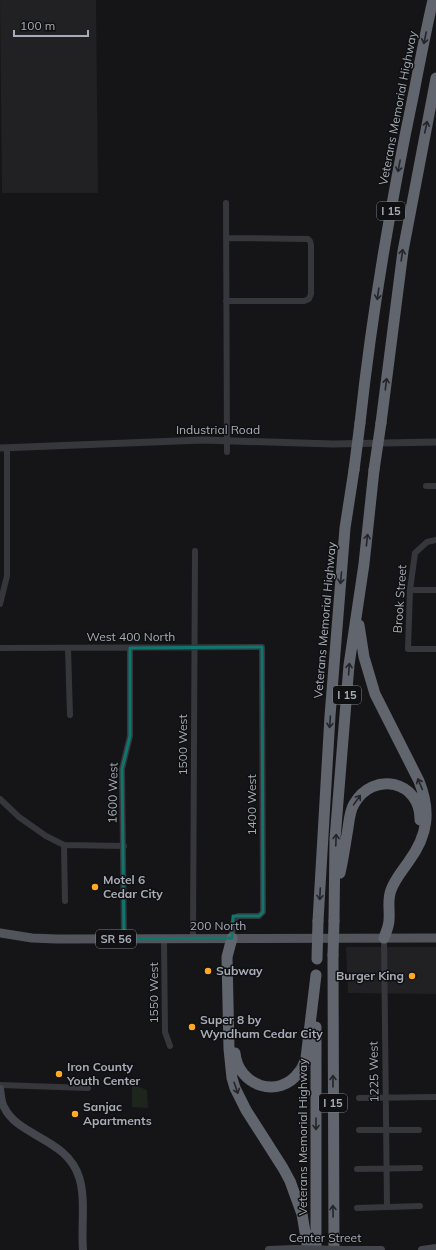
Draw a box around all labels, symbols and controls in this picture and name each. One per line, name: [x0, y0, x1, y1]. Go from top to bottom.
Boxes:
scale bar: [14, 12, 88, 38]
text: 100 m: [20, 18, 55, 33]
street label: Veterans Memorial Highway: [375, 29, 420, 186]
one-way arrow: [421, 31, 429, 44]
one-way arrow: [422, 121, 430, 134]
one-way arrow: [395, 159, 403, 172]
road number: I 15: [377, 202, 405, 220]
one-way arrow: [398, 249, 406, 262]
one-way arrow: [374, 287, 382, 300]
one-way arrow: [382, 378, 390, 391]
street label: Industrial Road: [176, 422, 260, 437]
one-way arrow: [363, 534, 370, 547]
street label: Veterans Memorial Highway: [310, 540, 339, 699]
street label: Brook Street: [390, 564, 409, 634]
one-way arrow: [337, 571, 345, 584]
street label: West 400 North: [87, 629, 175, 644]
one-way arrow: [345, 663, 352, 676]
road number: I 15: [333, 686, 361, 704]
street label: 1500 West: [175, 714, 190, 776]
one-way arrow: [326, 715, 333, 728]
street label: 1600 West: [104, 762, 121, 824]
street label: 1400 West: [244, 774, 259, 836]
one-way arrow: [416, 779, 423, 791]
one-way arrow: [353, 795, 361, 806]
one-way arrow: [332, 834, 339, 847]
place label: Motel 6 Cedar City: [103, 872, 163, 901]
marker: Motel 6 Cedar City: [90, 882, 100, 892]
one-way arrow: [316, 887, 323, 900]
street label: 200 North: [190, 918, 246, 933]
road number: SR 56: [96, 930, 136, 948]
street label: 1550 West: [146, 962, 161, 1024]
place label: Subway: [216, 963, 263, 978]
marker: Subway: [203, 966, 213, 976]
place label: Burger King: [336, 968, 404, 983]
marker: Burger King: [407, 971, 417, 981]
place label: Super 8 by Wyndham Cedar City: [200, 1012, 323, 1041]
marker: Super 8 by Wyndham Cedar City: [187, 1022, 197, 1032]
street label: 1225 West: [365, 1041, 382, 1103]
street label: Veterans Memorial Highway: [295, 1058, 310, 1216]
place label: Iron County Youth Center: [66, 1059, 141, 1088]
marker: Iron County Youth Center: [54, 1069, 64, 1079]
one-way arrow: [329, 1075, 337, 1088]
one-way arrow: [232, 1081, 240, 1093]
road number: I 15: [319, 1094, 347, 1112]
place label: Sanjac Apartments: [83, 1099, 152, 1128]
marker: Sanjac Apartments: [70, 1109, 80, 1119]
one-way arrow: [312, 1117, 320, 1130]
one-way arrow: [329, 1205, 337, 1218]
street label: Center Street: [289, 1230, 361, 1245]

